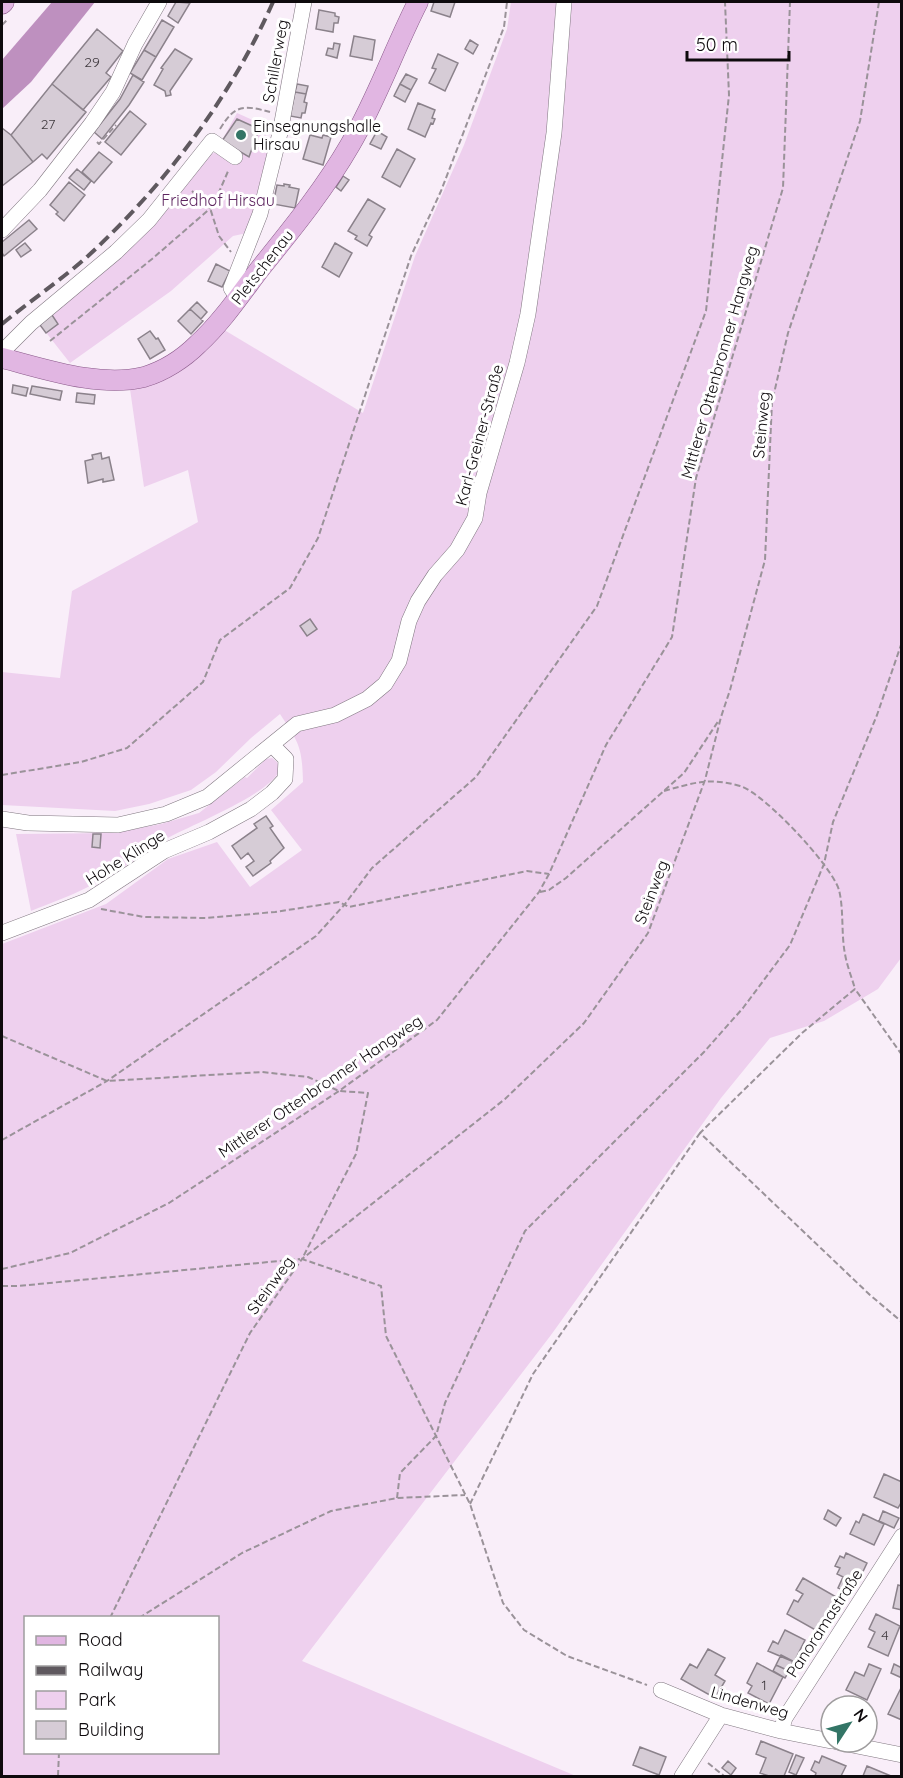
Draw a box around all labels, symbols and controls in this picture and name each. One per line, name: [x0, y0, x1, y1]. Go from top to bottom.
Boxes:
street label: Schillerweg: [258, 18, 292, 104]
scale bar: [687, 24, 789, 62]
text: 50 m: [696, 33, 738, 56]
house number: 29: [84, 53, 100, 71]
house number: 27: [41, 115, 55, 133]
place label: Einsegnungshalle Hirsau: [253, 116, 381, 154]
marker: Einsegnungshalle Hirsau: [234, 128, 248, 142]
park label: Friedhof Hirsau: [161, 190, 275, 210]
street label: Pletschenau: [227, 226, 297, 308]
street label: Mittlerer Ottenbronner Hangweg: [676, 243, 762, 481]
street label: Karl-Greiner-Straße: [451, 362, 507, 508]
street label: Steinweg: [748, 391, 774, 459]
street label: Hohe Klinge: [82, 825, 168, 889]
street label: Steinweg: [630, 857, 672, 927]
street label: Mittlerer Ottenbronner Hangweg: [214, 1010, 426, 1162]
street label: Steinweg: [242, 1252, 298, 1318]
street label: Panoramastraße: [781, 1565, 867, 1681]
legend: [24, 1616, 219, 1754]
house number: 4: [881, 1626, 889, 1644]
text: Road: [78, 1628, 123, 1651]
text: Railway: [78, 1658, 144, 1681]
house number: 1: [761, 1676, 767, 1694]
street label: Lindenweg: [709, 1681, 791, 1723]
text: Park: [78, 1688, 116, 1711]
north arrow: [819, 1694, 879, 1754]
text: N: [850, 1705, 873, 1726]
text: Building: [78, 1718, 144, 1741]

